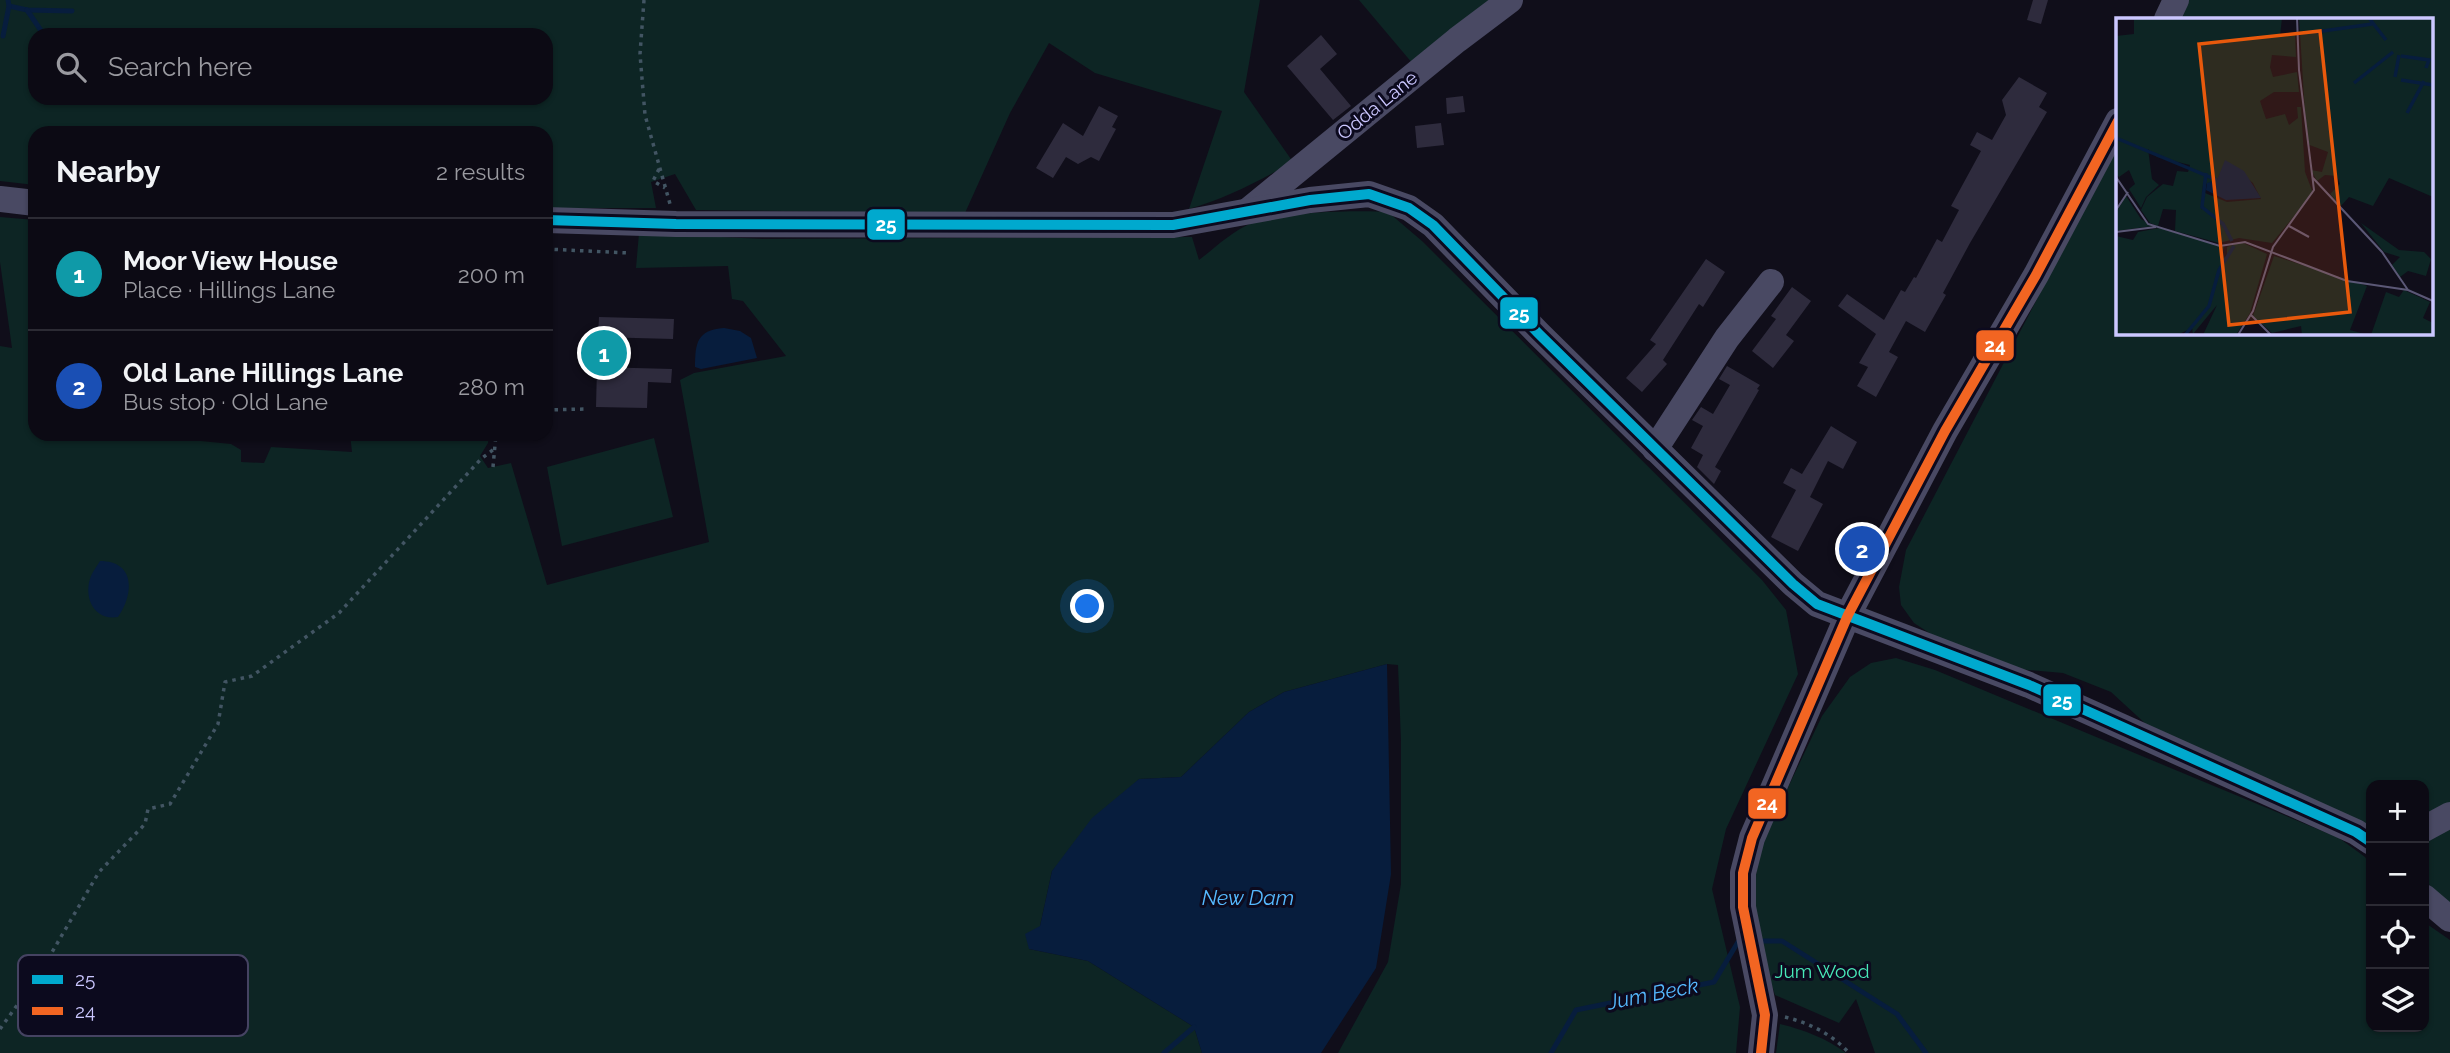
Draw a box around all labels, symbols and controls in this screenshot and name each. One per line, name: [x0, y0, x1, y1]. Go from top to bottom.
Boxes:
inset map: [2116, 18, 2432, 334]
search box: [28, 28, 553, 105]
icon: search: [52, 48, 90, 86]
text: Search here: [108, 52, 252, 82]
street label: Odda Lane: [1332, 66, 1422, 144]
text: Nearby: [56, 154, 160, 189]
text: 2 results: [436, 158, 525, 185]
line badge: 25: [866, 208, 906, 241]
text: 25: [875, 213, 897, 235]
text: Moor View House: [123, 246, 338, 276]
text: 1: [73, 261, 85, 288]
text: 200 m: [458, 261, 525, 288]
text: Place · Hillings Lane: [123, 276, 335, 303]
line badge: 25: [1499, 296, 1539, 330]
text: 25: [1508, 302, 1530, 324]
pin: 1: [581, 327, 627, 379]
line badge: 24: [1975, 329, 2015, 362]
text: 24: [1984, 334, 2006, 356]
text: Old Lane Hillings Lane: [123, 358, 403, 388]
text: 2: [73, 373, 85, 400]
text: 280 m: [458, 373, 525, 400]
text: Bus stop · Old Lane: [123, 388, 328, 415]
pin: 2: [1839, 523, 1885, 575]
your location: [1070, 589, 1104, 623]
line badge: 25: [2042, 683, 2082, 717]
text: 25: [2051, 689, 2073, 711]
map controls: [2366, 780, 2429, 1032]
button: +: [2366, 780, 2429, 843]
line badge: 24: [1747, 787, 1787, 820]
text: 24: [1756, 792, 1778, 814]
button: −: [2366, 843, 2429, 906]
water label: New Dam: [1202, 885, 1294, 910]
button: locate: [2366, 906, 2429, 969]
legend: [18, 955, 248, 1036]
park label: Jum Wood: [1774, 960, 1870, 982]
text: 25: [75, 968, 95, 990]
button: layers: [2366, 969, 2429, 1032]
water label: Jum Beck: [1604, 972, 1701, 1015]
text: 24: [75, 1000, 95, 1022]

